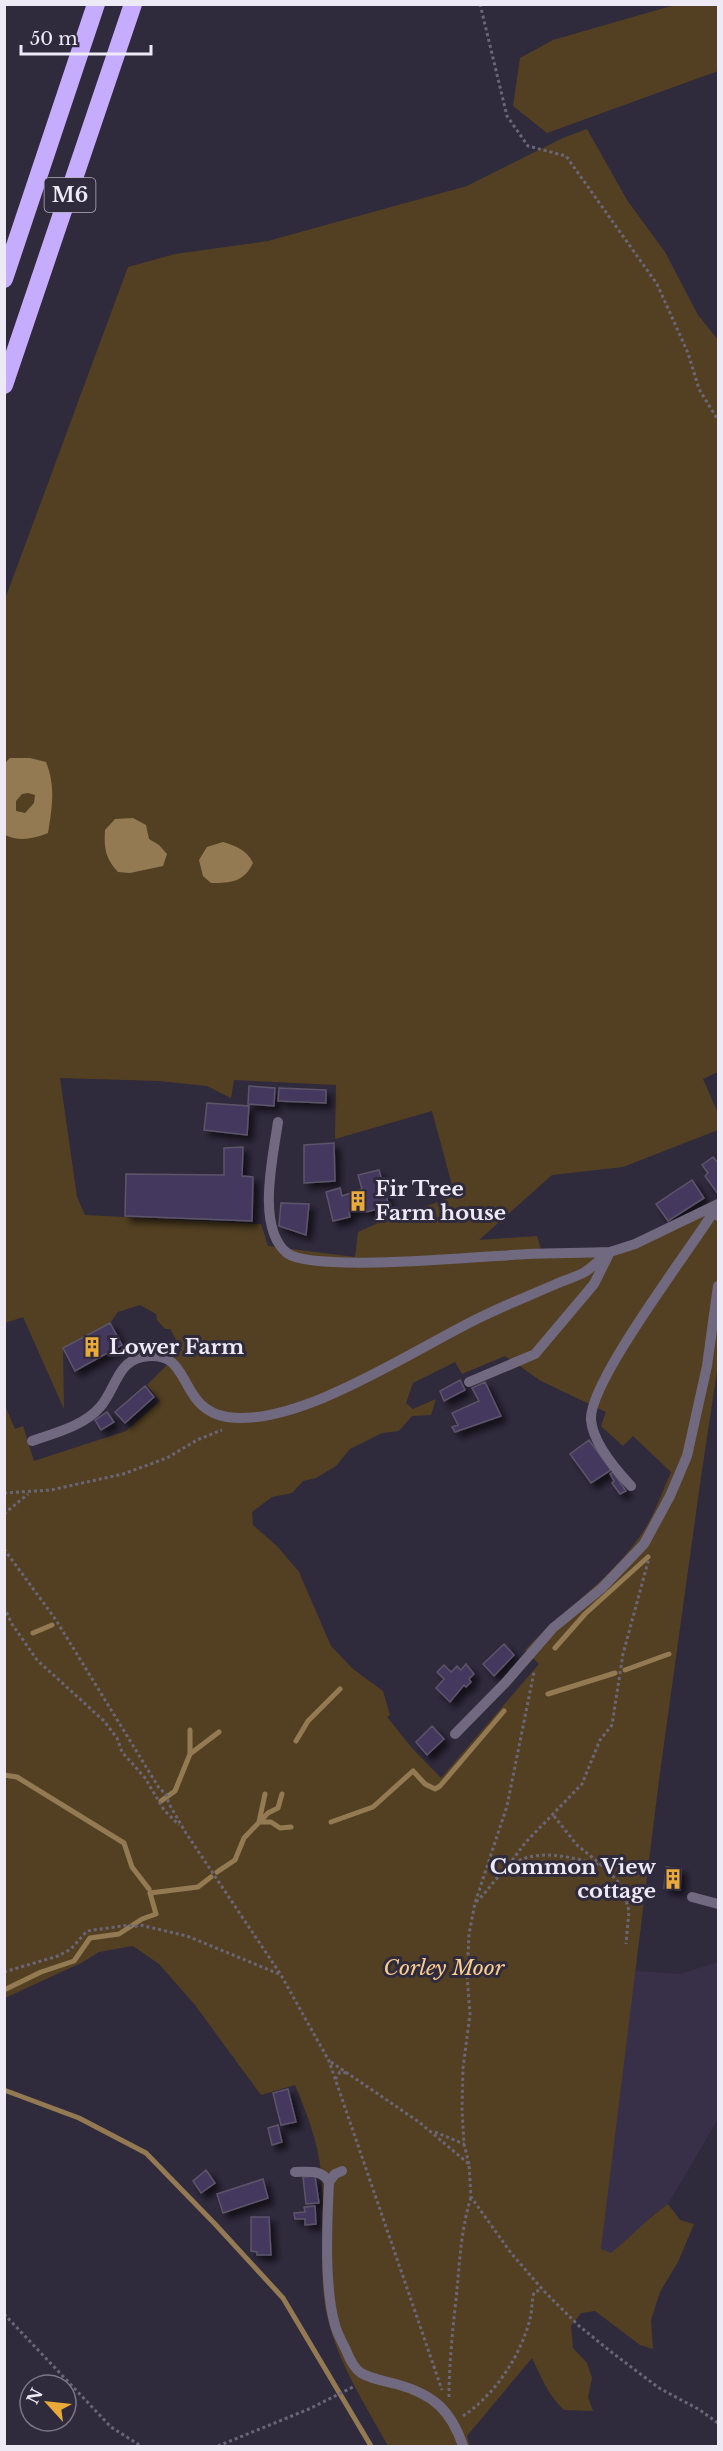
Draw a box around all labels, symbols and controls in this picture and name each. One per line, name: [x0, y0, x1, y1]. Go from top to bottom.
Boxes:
scale bar: [21, 18, 152, 56]
text: 50 m: [30, 28, 78, 50]
road number: M6: [44, 178, 96, 212]
place label: Fir Tree Farm house: [375, 1176, 506, 1226]
building icon: Fir Tree Farm house: [346, 1189, 370, 1213]
place label: Lower Farm: [109, 1334, 244, 1360]
building icon: Lower Farm: [80, 1335, 104, 1359]
place label: Common View cottage: [490, 1854, 656, 1904]
building icon: Common View cottage: [661, 1867, 685, 1891]
park label: Corley Moor: [384, 1955, 506, 1981]
north arrow: [18, 2373, 78, 2433]
text: N: [22, 2385, 47, 2407]

